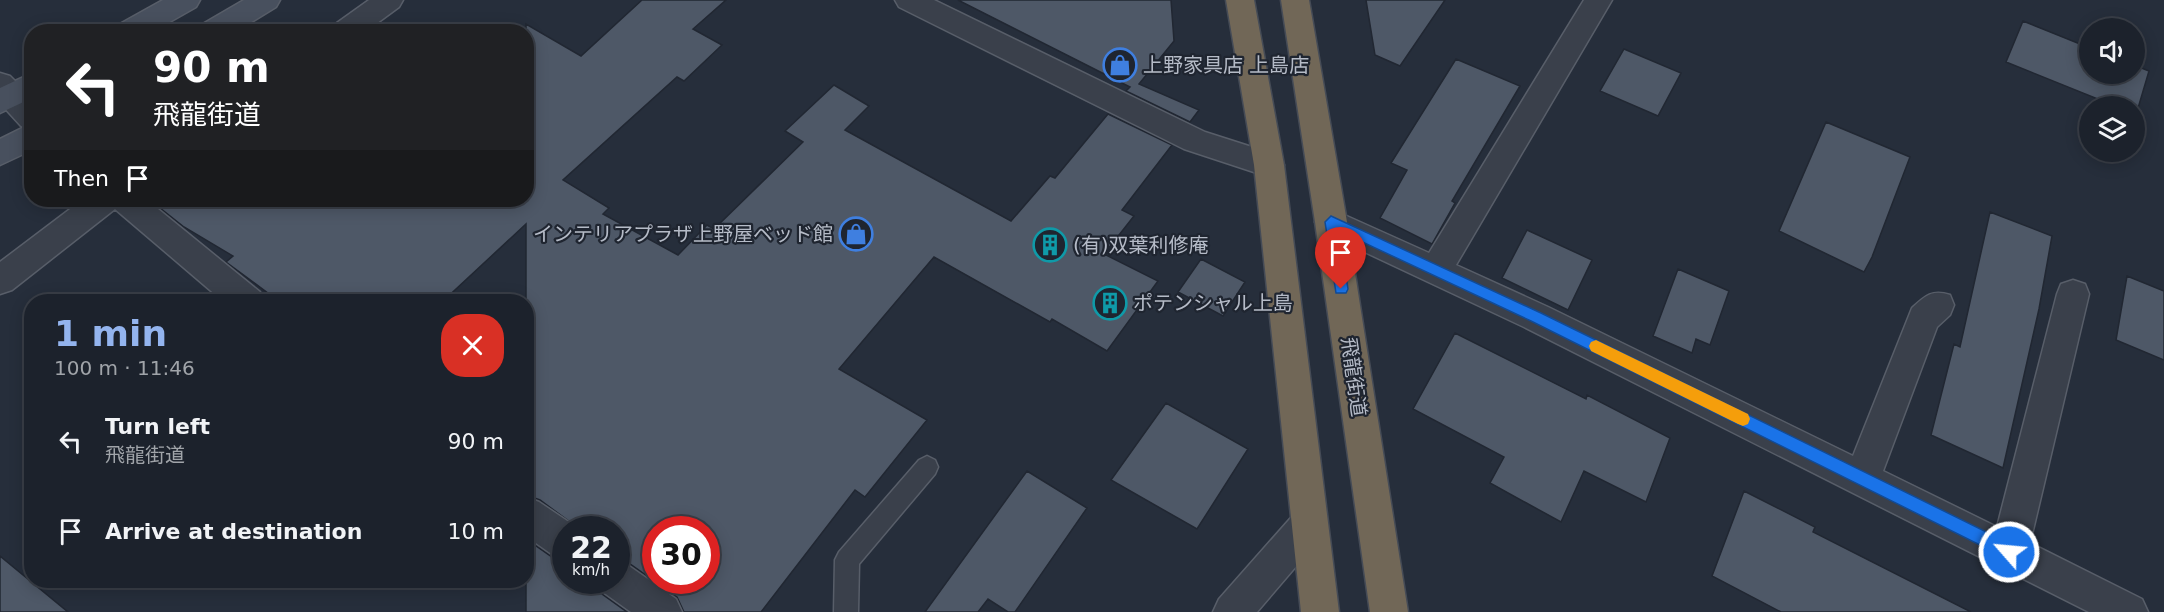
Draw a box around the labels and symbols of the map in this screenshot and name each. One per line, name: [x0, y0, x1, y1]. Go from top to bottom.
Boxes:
shop icon: 上野家具店 上島店: [1102, 47, 1138, 83]
place label: 上野家具店 上島店: [1143, 53, 1309, 77]
shop icon: インテリアプラザ上野屋ベッド館: [838, 216, 874, 252]
place label: インテリアプラザ上野屋ベッド館: [533, 222, 833, 246]
building icon: (有)双葉利修庵: [1032, 227, 1068, 263]
pin: [1315, 227, 1366, 289]
place label: (有)双葉利修庵: [1073, 233, 1209, 257]
building icon: ポテンシャル上島: [1092, 285, 1128, 321]
place label: ポテンシャル上島: [1133, 291, 1293, 315]
street label: 飛龍街道: [1337, 336, 1371, 418]
speed limit sign: 30: [642, 516, 720, 594]
position arrow: [1977, 520, 2041, 584]

